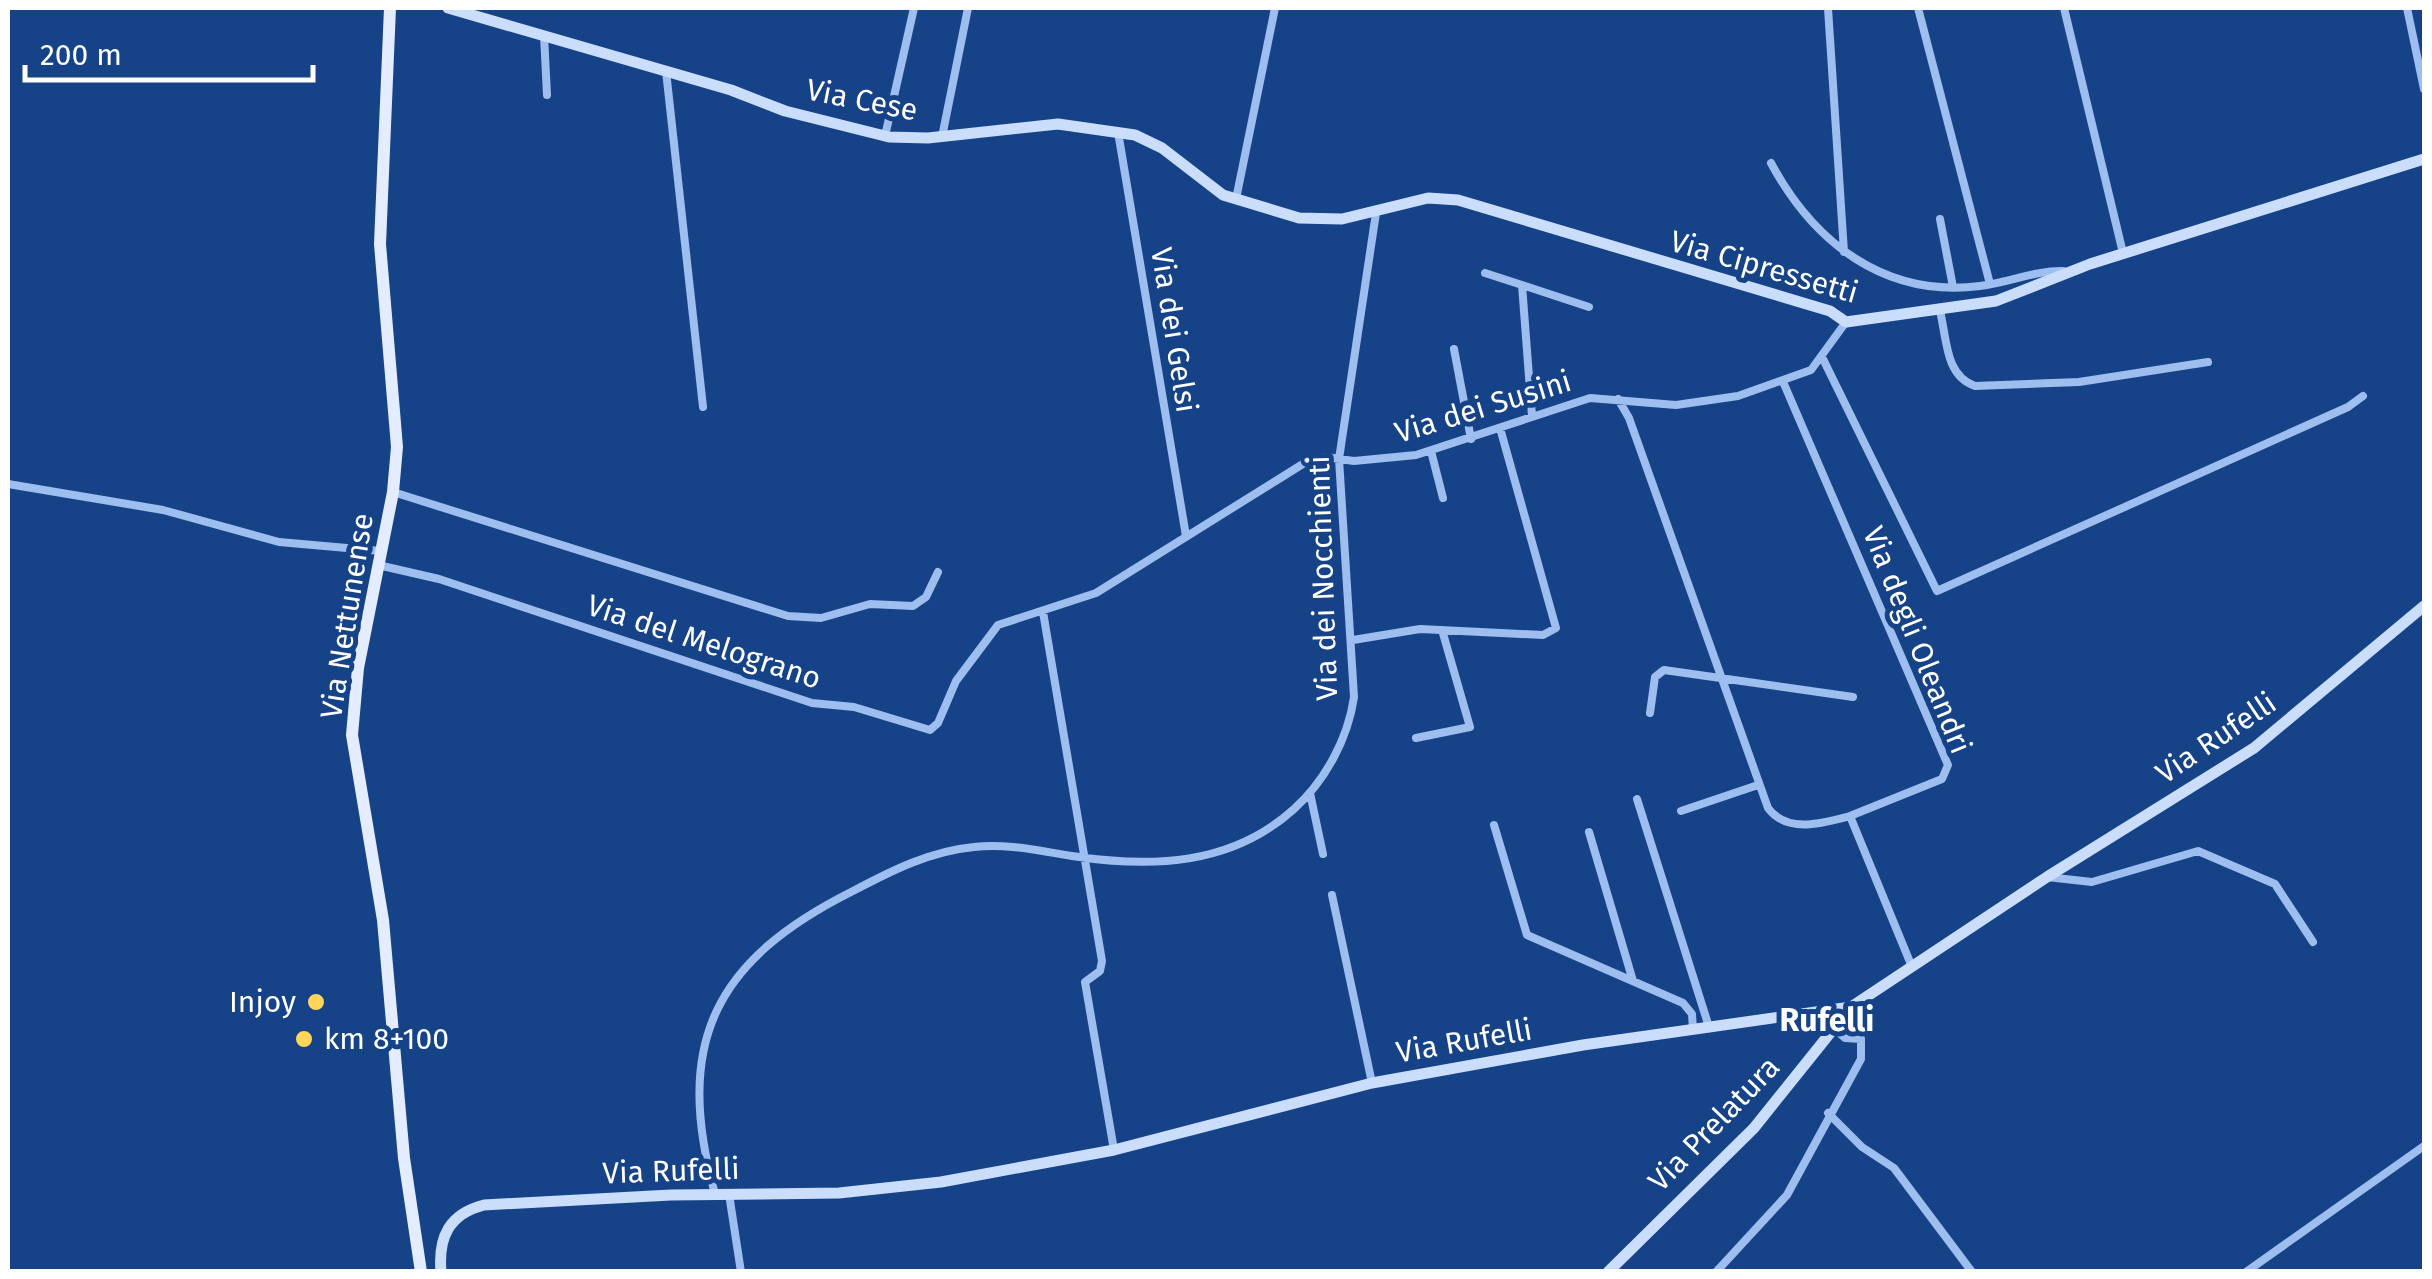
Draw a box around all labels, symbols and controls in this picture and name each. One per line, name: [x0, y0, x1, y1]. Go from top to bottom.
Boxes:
scale bar: [25, 20, 312, 82]
text: 200 m: [40, 37, 122, 73]
street label: Via Cese: [803, 72, 921, 128]
street label: Via Cipressetti: [1666, 223, 1862, 311]
street label: Via dei Gelsi: [1143, 245, 1205, 415]
street label: Via dei Susini: [1391, 363, 1575, 451]
street label: Via dei Nocchienti: [1301, 455, 1345, 701]
street label: Via Nettunense: [313, 511, 381, 721]
street label: Via degli Oleandri: [1855, 521, 1979, 759]
street label: Via del Melograno: [582, 587, 826, 697]
street label: Via Rufelli: [2149, 685, 2283, 791]
place label: Injoy: [229, 984, 296, 1020]
marker: Injoy: [305, 991, 327, 1013]
district label: Rufelli: [1780, 1001, 1874, 1039]
street label: Via Rufelli: [1393, 1011, 1535, 1071]
place label: km 8+100: [324, 1021, 449, 1057]
marker: km 8+100: [293, 1028, 315, 1050]
street label: Via Prelatura: [1641, 1049, 1787, 1199]
street label: Via Rufelli: [602, 1151, 740, 1191]

